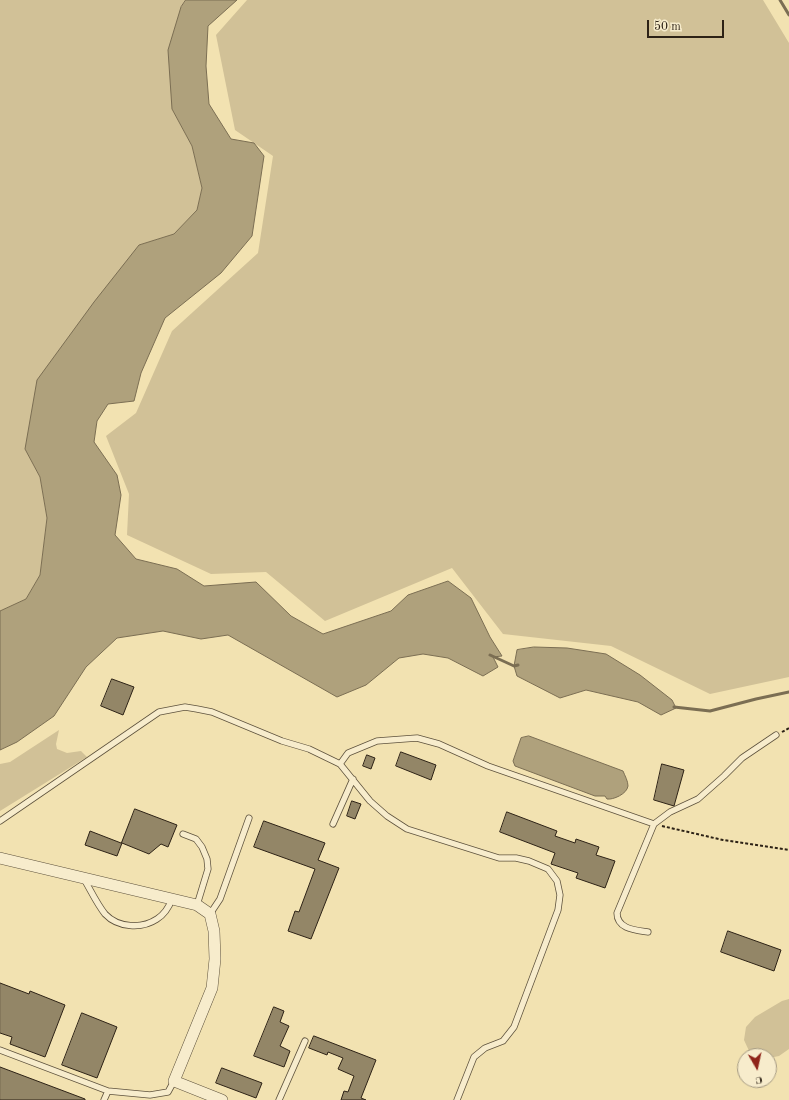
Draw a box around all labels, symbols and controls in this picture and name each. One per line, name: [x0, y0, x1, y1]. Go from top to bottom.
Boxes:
scale bar: [649, 12, 726, 38]
text: 50 m: [654, 21, 681, 33]
north arrow: [737, 1048, 777, 1088]
text: С: [754, 1073, 763, 1085]

